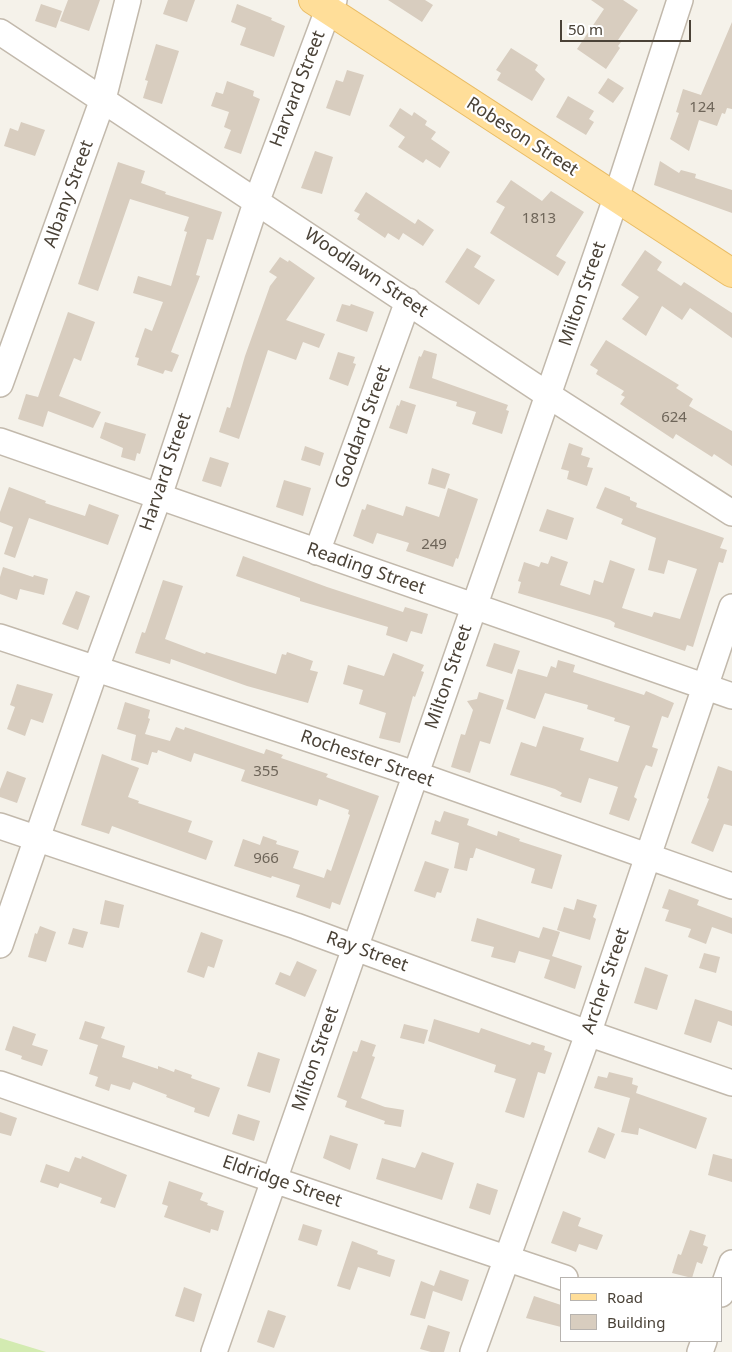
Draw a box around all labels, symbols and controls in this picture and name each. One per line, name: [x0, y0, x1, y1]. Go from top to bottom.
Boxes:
scale bar: [562, 10, 693, 42]
text: 50 m: [568, 19, 603, 39]
street label: Harvard Street: [266, 28, 330, 150]
street label: Robeson Street: [462, 93, 582, 181]
house number: 124: [689, 99, 715, 117]
street label: Albany Street: [40, 137, 98, 251]
house number: 1813: [522, 210, 556, 228]
street label: Woodlawn Street: [300, 224, 432, 322]
street label: Milton Street: [555, 239, 611, 349]
street label: Goddard Street: [331, 363, 395, 491]
house number: 624: [661, 409, 687, 427]
street label: Harvard Street: [136, 410, 196, 534]
house number: 249: [421, 536, 447, 554]
street label: Reading Street: [304, 539, 428, 599]
street label: Milton Street: [421, 622, 477, 732]
street label: Rochester Street: [297, 726, 437, 792]
house number: 355: [253, 763, 279, 781]
house number: 966: [253, 850, 279, 868]
street label: Archer Street: [578, 925, 634, 1037]
street label: Ray Street: [323, 927, 411, 977]
street label: Milton Street: [288, 1004, 344, 1114]
street label: Eldridge Street: [219, 1151, 345, 1213]
legend: [560, 1277, 722, 1342]
text: Road: [607, 1287, 643, 1307]
text: Building: [607, 1312, 665, 1332]

